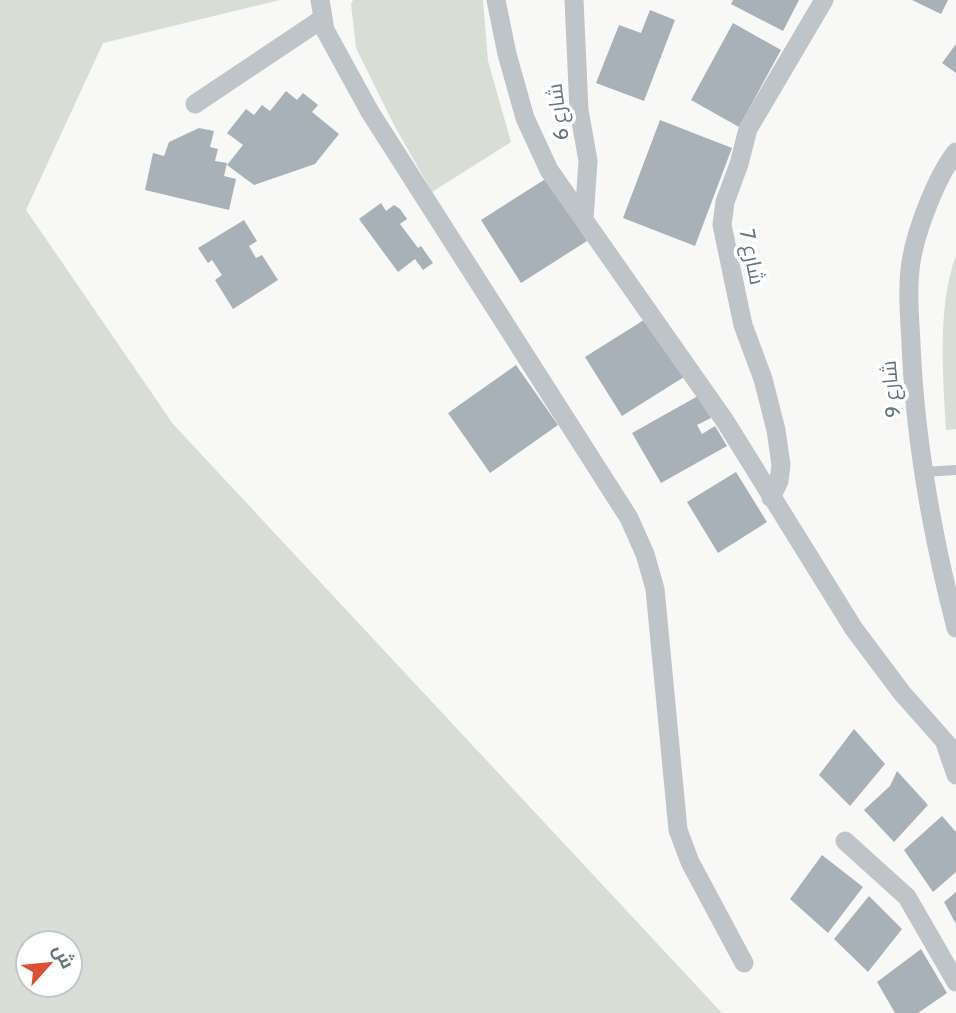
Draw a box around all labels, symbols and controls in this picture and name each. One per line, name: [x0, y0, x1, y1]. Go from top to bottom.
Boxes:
street label: شارع 6: [542, 82, 575, 142]
street label: شارع 7: [733, 227, 770, 287]
street label: شارع 9: [876, 359, 907, 419]
north arrow: [14, 929, 84, 999]
text: ش: [48, 940, 79, 973]

